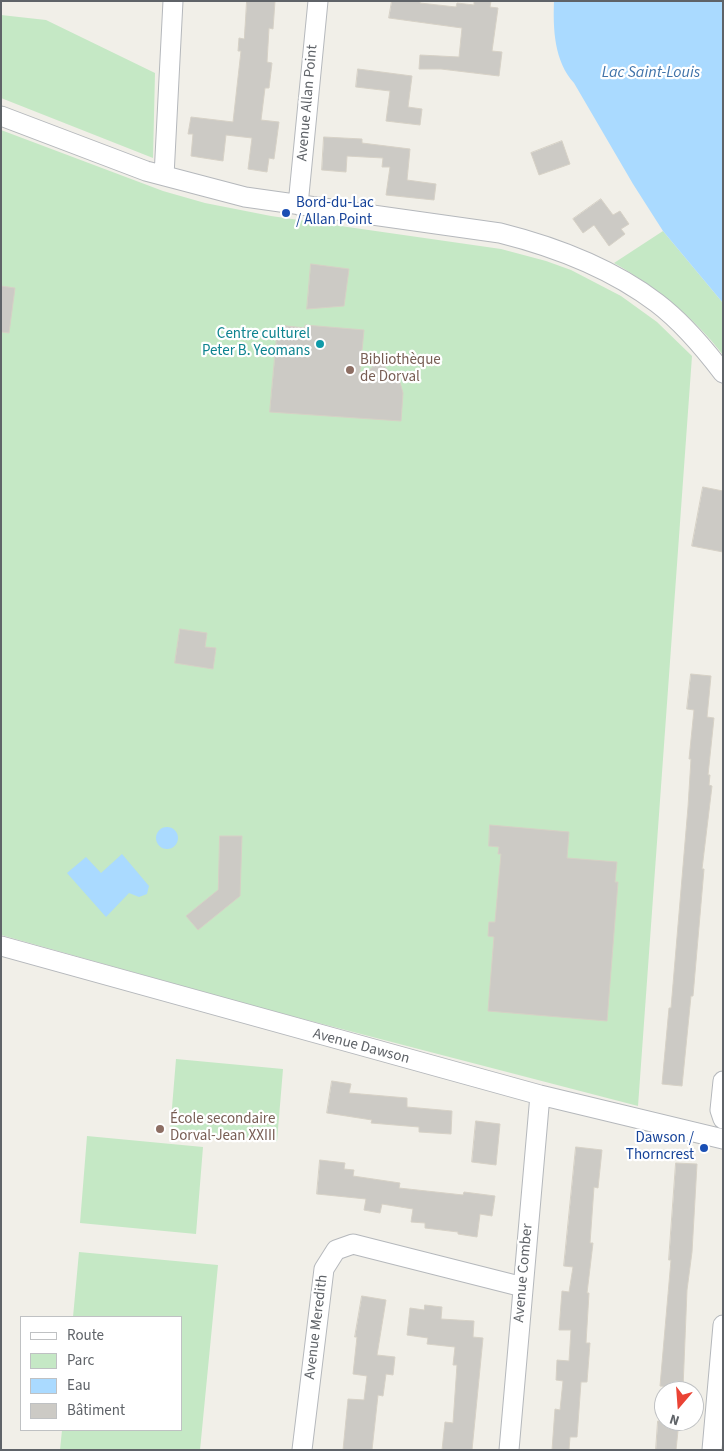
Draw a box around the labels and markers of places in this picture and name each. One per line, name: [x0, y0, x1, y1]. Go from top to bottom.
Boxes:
place label: Bord-du-Lac / Allan Point: [296, 195, 374, 230]
marker: Bord-du-Lac / Allan Point: [280, 207, 292, 219]
place label: Centre culturel Peter B. Yeomans: [202, 326, 310, 361]
marker: Centre culturel Peter B. Yeomans: [314, 338, 326, 350]
place label: Bibliothèque de Dorval: [360, 352, 441, 387]
marker: Bibliothèque de Dorval: [344, 364, 356, 376]
place label: École secondaire Dorval-Jean XXIII: [170, 1111, 276, 1146]
marker: École secondaire Dorval-Jean XXIII: [154, 1123, 166, 1135]
place label: Dawson / Thorncrest: [626, 1130, 694, 1165]
marker: Dawson / Thorncrest: [698, 1142, 710, 1154]

